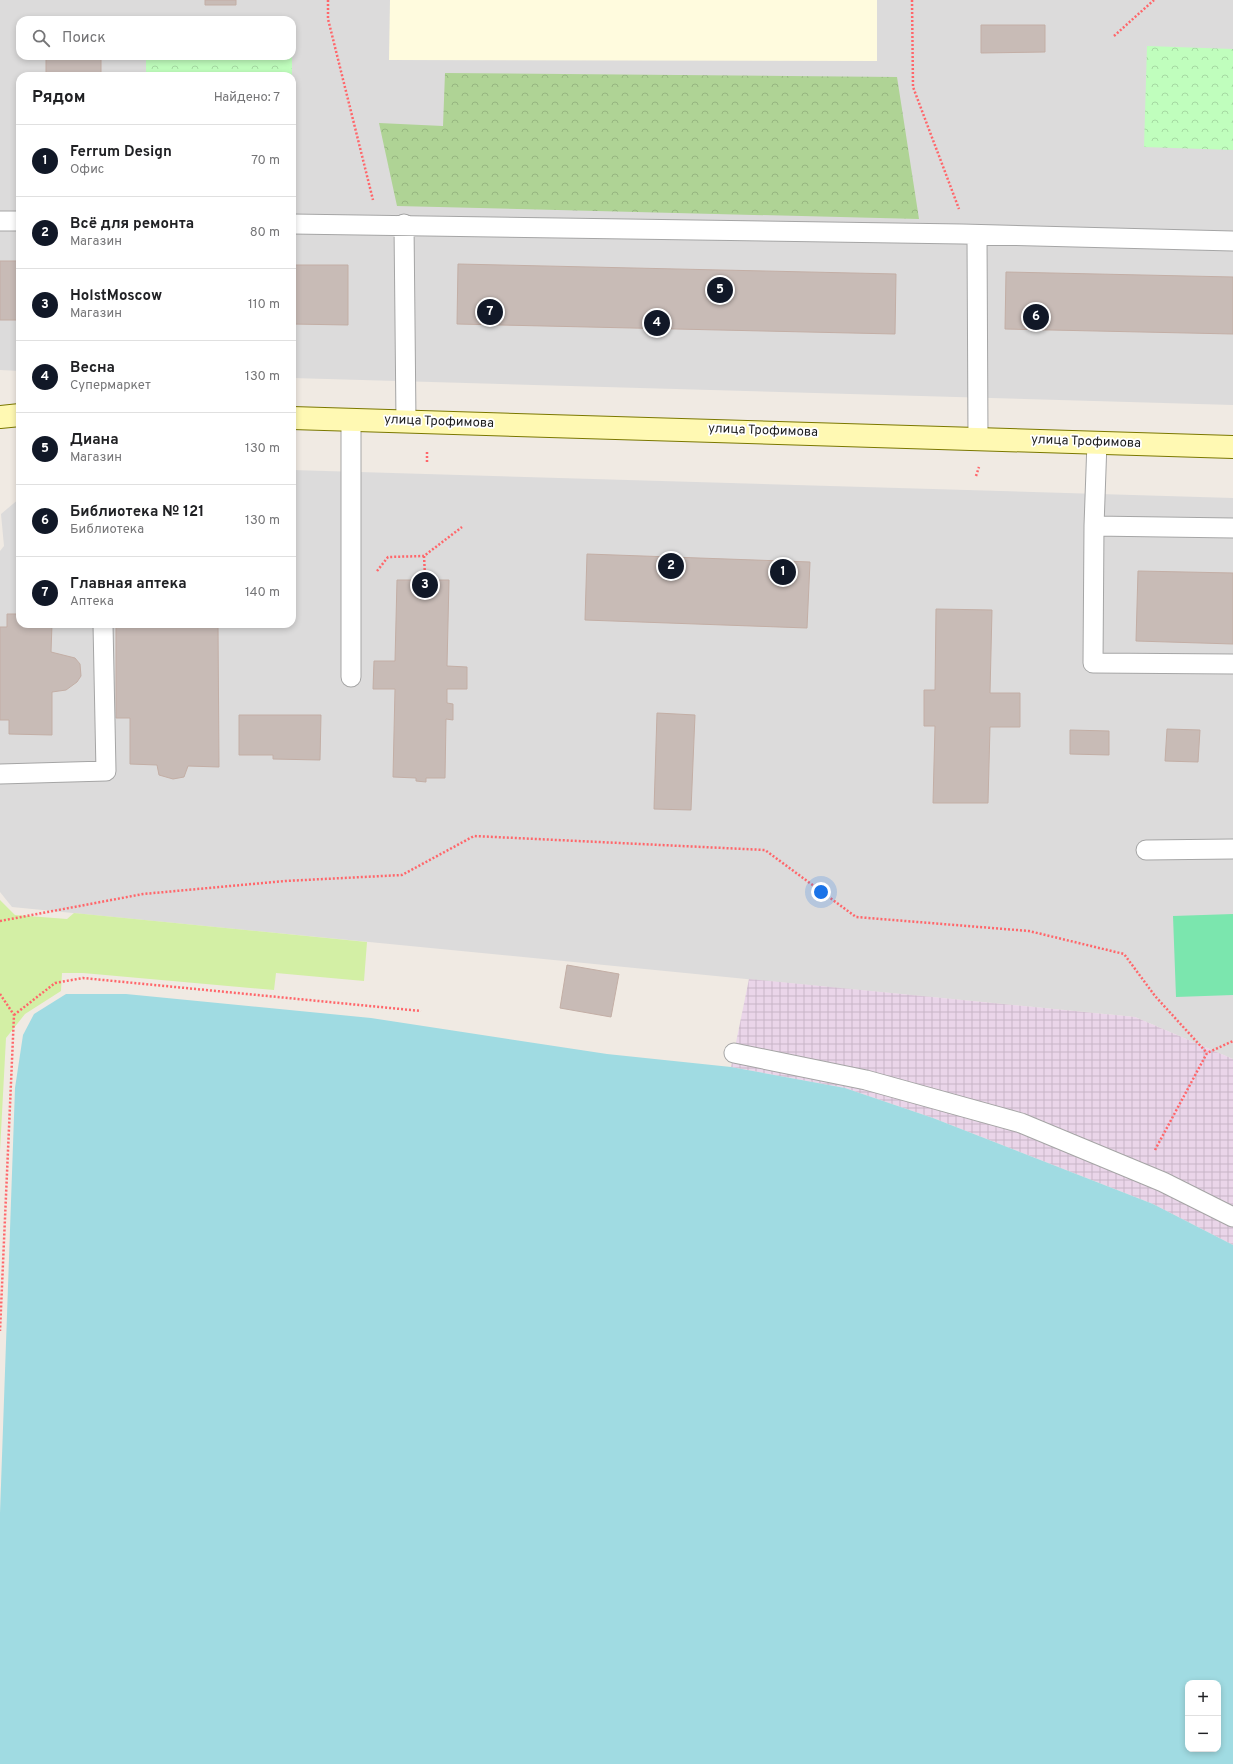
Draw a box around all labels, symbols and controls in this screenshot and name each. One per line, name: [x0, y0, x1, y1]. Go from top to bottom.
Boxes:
search box: [16, 16, 296, 60]
icon: search: [30, 27, 52, 49]
text: Поиск: [62, 29, 106, 48]
text: Рядом: [32, 87, 85, 109]
text: Найдено: 7: [214, 90, 280, 106]
text: Ferrum Design: [70, 143, 172, 162]
text: 1: [42, 153, 48, 169]
text: 70 m: [251, 153, 280, 169]
text: Офис: [70, 162, 104, 178]
text: Всё для ремонта: [70, 215, 194, 234]
text: 2: [41, 225, 49, 241]
text: 80 m: [250, 225, 280, 241]
text: Магазин: [70, 234, 122, 250]
pin: 5: [707, 275, 733, 305]
text: HolstMoscow: [70, 287, 162, 306]
text: 3: [41, 297, 49, 313]
text: 110 m: [248, 297, 280, 313]
pin: 7: [477, 297, 503, 327]
pin: 6: [1023, 302, 1049, 332]
text: Магазин: [70, 306, 122, 322]
pin: 4: [644, 308, 670, 338]
text: Весна: [70, 359, 115, 378]
text: 4: [41, 369, 49, 385]
text: 130 m: [245, 369, 280, 385]
text: Супермаркет: [70, 378, 151, 394]
street label: улица Трофимова: [384, 412, 494, 432]
street label: улица Трофимова: [708, 421, 818, 441]
text: Диана: [70, 431, 119, 450]
street label: улица Трофимова: [1031, 432, 1141, 452]
text: 5: [41, 441, 49, 457]
text: 130 m: [245, 441, 280, 457]
text: Магазин: [70, 450, 122, 466]
text: Библиотека № 121: [70, 503, 204, 522]
text: 6: [41, 513, 49, 529]
text: 130 m: [245, 513, 280, 529]
text: Библиотека: [70, 522, 144, 538]
pin: 2: [658, 551, 684, 581]
pin: 1: [770, 557, 796, 587]
pin: 3: [412, 570, 438, 600]
text: Главная аптека: [70, 575, 187, 594]
text: 7: [42, 585, 48, 601]
text: 140 m: [245, 585, 280, 601]
text: Аптека: [70, 594, 114, 610]
your location: [811, 882, 831, 902]
map controls: [1185, 1680, 1221, 1752]
button: +: [1185, 1680, 1221, 1716]
button: −: [1185, 1716, 1221, 1752]

